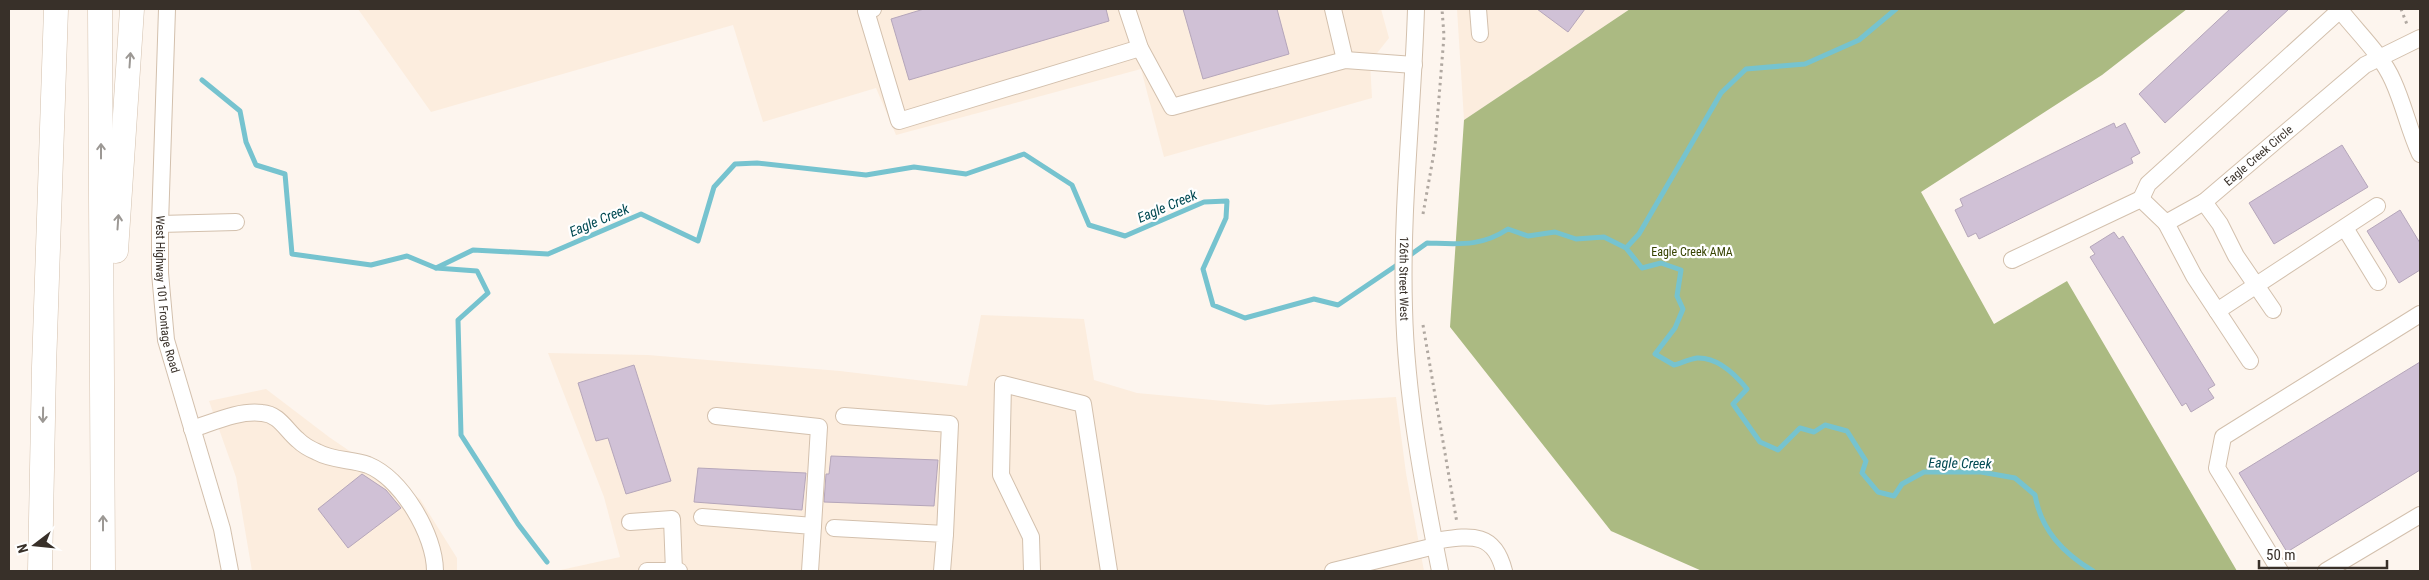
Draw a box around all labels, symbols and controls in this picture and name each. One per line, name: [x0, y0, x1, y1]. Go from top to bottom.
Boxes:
one-way arrow: [125, 52, 134, 68]
street label: Eagle Creek Circle: [2221, 122, 2296, 189]
one-way arrow: [96, 143, 106, 160]
water label: Eagle Creek: [1135, 186, 1200, 226]
water label: Eagle Creek: [567, 200, 632, 240]
one-way arrow: [113, 214, 123, 230]
street label: West Highway 101 Frontage Road: [153, 215, 182, 375]
street label: 126th Street West: [1397, 236, 1411, 322]
park label: Eagle Creek AMA: [1651, 245, 1733, 259]
one-way arrow: [38, 407, 48, 423]
water label: Eagle Creek: [1928, 454, 1993, 472]
one-way arrow: [98, 515, 108, 531]
north arrow: [10, 520, 60, 570]
scale bar: [2259, 538, 2386, 570]
text: N: [14, 542, 31, 555]
text: 50 m: [2266, 546, 2296, 564]

